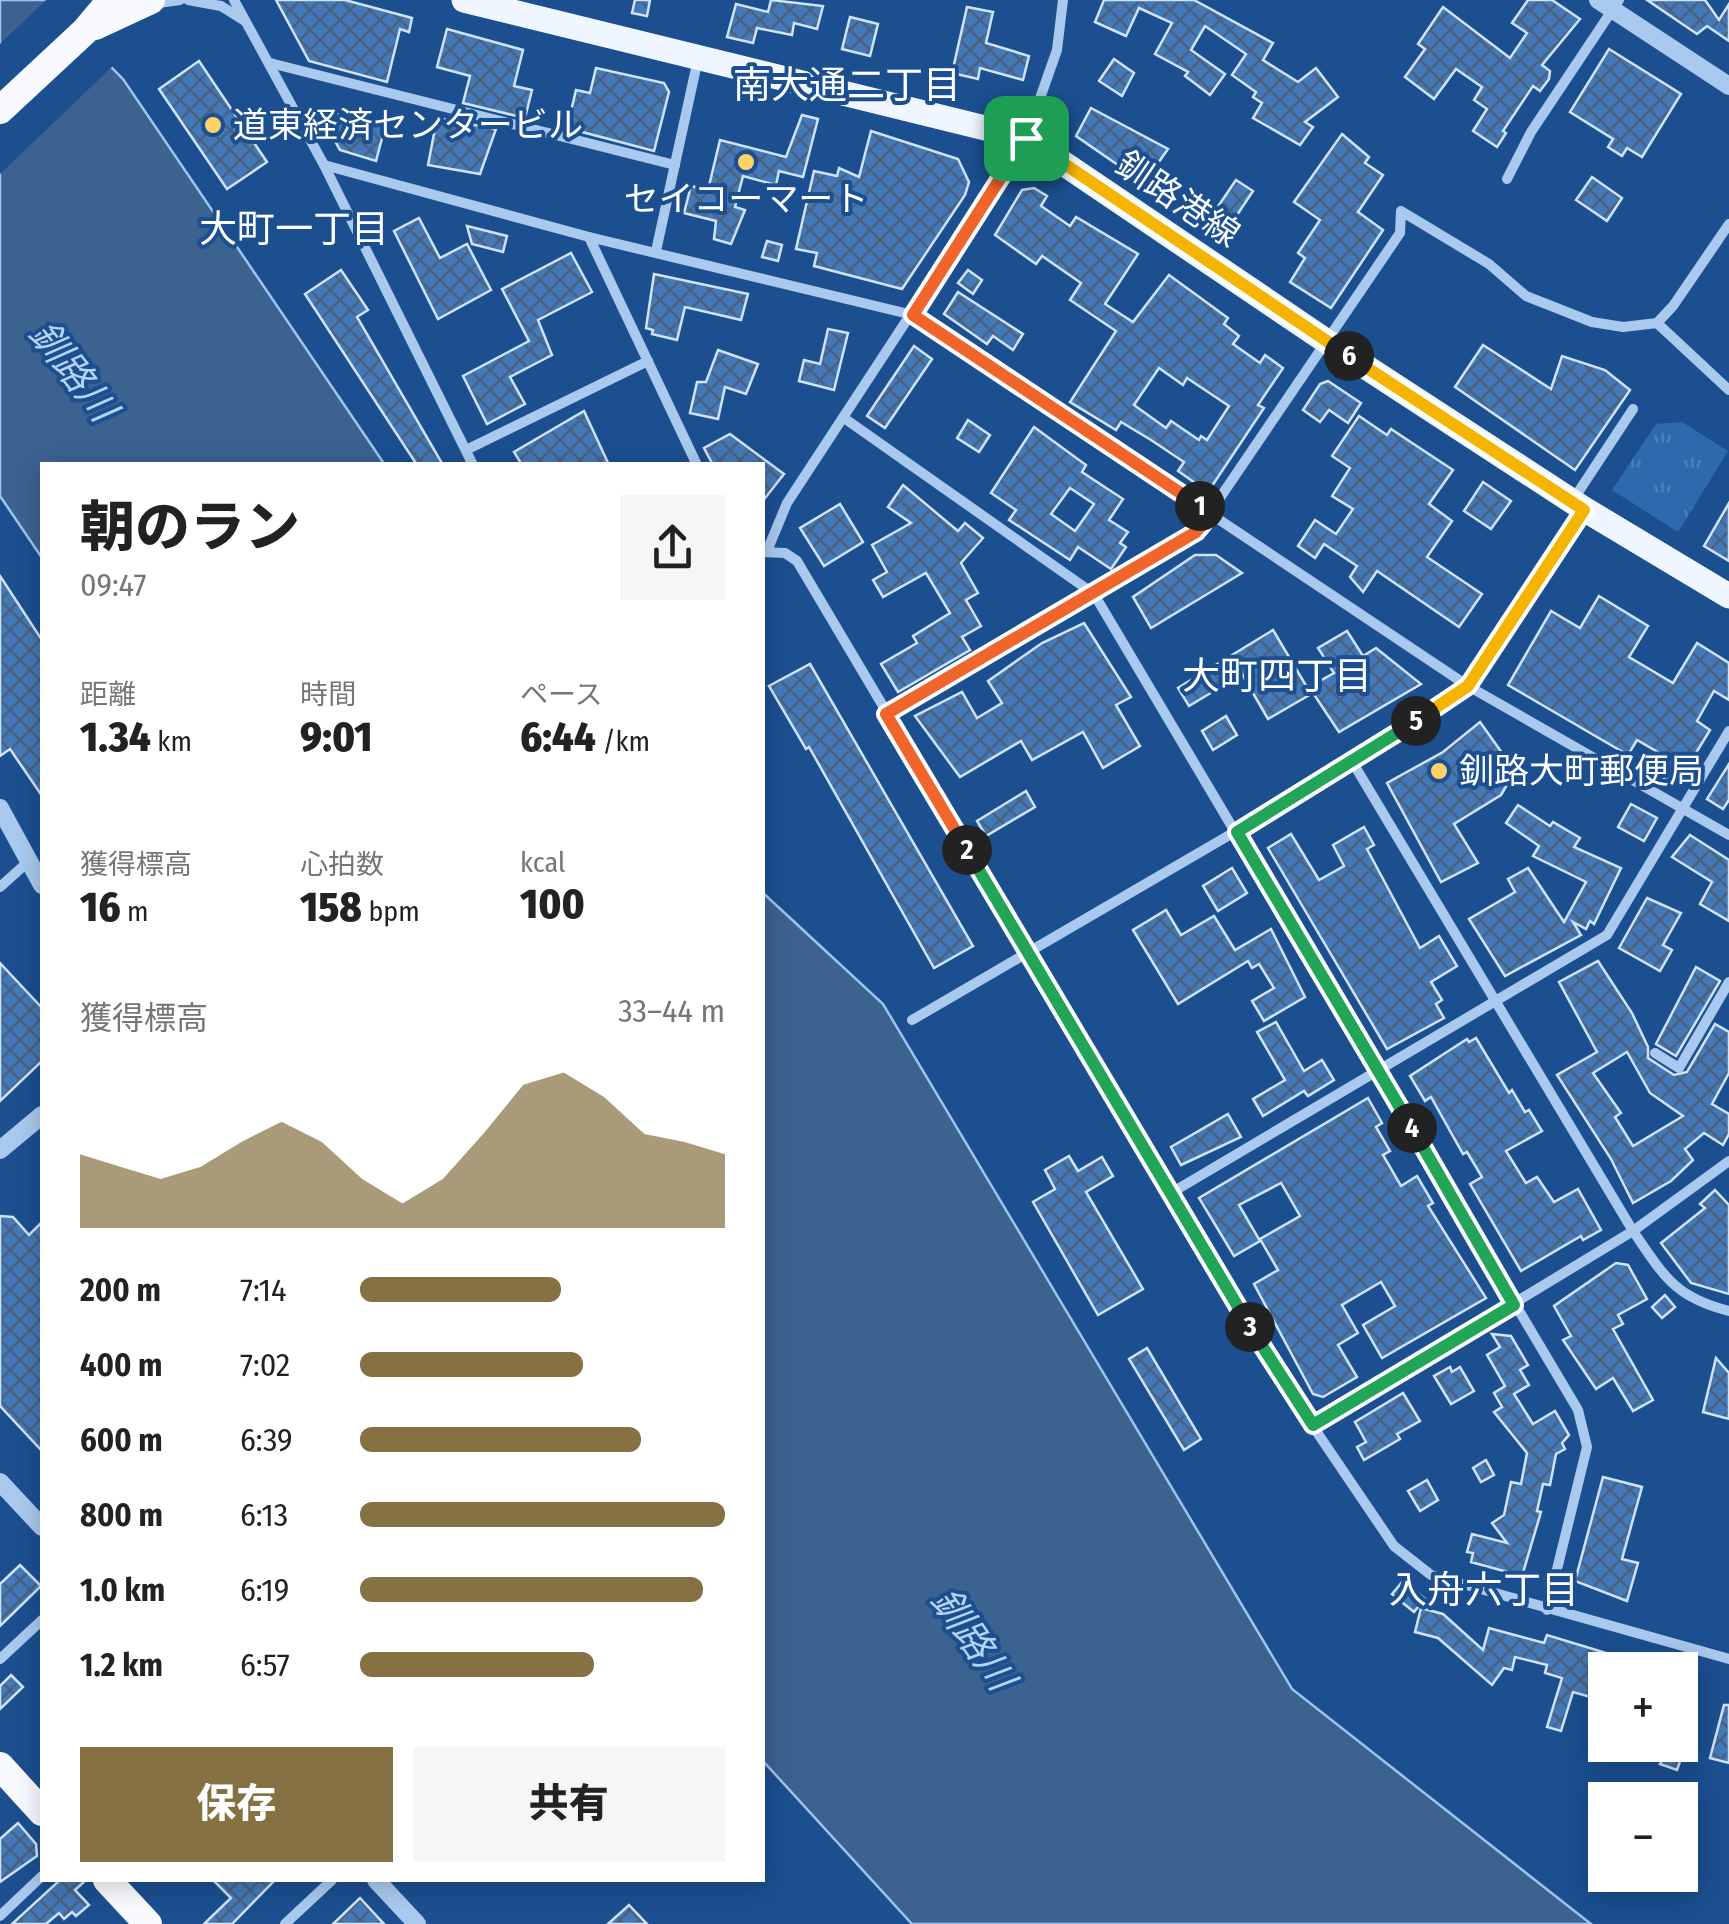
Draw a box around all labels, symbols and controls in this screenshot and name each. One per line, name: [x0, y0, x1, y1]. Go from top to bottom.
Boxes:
district label: 南大通二丁目: [733, 62, 961, 108]
pin: [984, 96, 1069, 181]
place label: 道東経済センタービル: [233, 104, 583, 146]
icon: arrive: [999, 111, 1054, 166]
marker: 道東経済センタービル: [202, 114, 224, 136]
street label: 釧路港線: [1108, 142, 1248, 256]
marker: セイコーマート: [735, 151, 757, 173]
place label: セイコーマート: [623, 178, 869, 220]
district label: 大町一丁目: [199, 206, 389, 252]
water label: 釧路川: [20, 312, 129, 433]
pin: 6: [1324, 331, 1374, 381]
text: 6: [1342, 339, 1356, 372]
pin: 1: [1175, 481, 1225, 531]
text: 1: [1194, 489, 1206, 522]
text: 朝のラン: [80, 495, 300, 561]
button: share: [620, 495, 725, 600]
text: 09:47: [80, 566, 146, 604]
district label: 大町四丁目: [1182, 653, 1372, 699]
text: 距離: [80, 678, 136, 711]
text: 時間: [300, 678, 356, 711]
text: ペース: [520, 678, 603, 711]
pin: 5: [1391, 696, 1441, 746]
text: 5: [1409, 704, 1423, 737]
text: 1.34: [80, 712, 151, 762]
text: 9:01: [300, 712, 372, 762]
text: 6:44: [520, 712, 596, 762]
text: km: [151, 725, 192, 758]
text: /km: [596, 725, 650, 758]
place label: 釧路大町郵便局: [1459, 750, 1704, 792]
marker: 釧路大町郵便局: [1428, 760, 1450, 782]
pin: 2: [942, 825, 992, 875]
text: 2: [961, 833, 973, 866]
text: kcal: [520, 846, 565, 879]
text: 獲得標高: [80, 848, 192, 881]
text: 心拍数: [300, 848, 384, 881]
text: 100: [520, 879, 585, 929]
text: 16: [80, 882, 121, 932]
text: 158: [300, 882, 362, 932]
text: m: [121, 895, 149, 928]
text: bpm: [362, 895, 420, 928]
text: 33–44 m: [618, 992, 725, 1030]
text: 獲得標高: [80, 999, 208, 1037]
pin: 4: [1387, 1103, 1437, 1153]
text: 4: [1405, 1111, 1419, 1144]
text: 200 m: [80, 1271, 161, 1309]
text: 7:14: [240, 1271, 286, 1309]
pin: 3: [1225, 1302, 1275, 1352]
text: 3: [1243, 1310, 1257, 1343]
text: 400 m: [80, 1346, 162, 1384]
text: 7:02: [240, 1346, 290, 1384]
text: 600 m: [80, 1421, 163, 1459]
text: 6:39: [240, 1421, 293, 1459]
text: 800 m: [80, 1496, 163, 1534]
text: 6:13: [240, 1496, 288, 1534]
district label: 入舟六丁目: [1389, 1567, 1579, 1613]
text: 1.0 km: [80, 1571, 165, 1609]
text: 6:19: [240, 1571, 289, 1609]
water label: 釧路川: [921, 1579, 1027, 1702]
text: 1.2 km: [80, 1646, 163, 1684]
text: 6:57: [240, 1646, 290, 1684]
map controls: [1588, 1652, 1698, 1892]
button: +: [1588, 1652, 1698, 1762]
button: 保存: [80, 1747, 393, 1862]
button: 共有: [413, 1747, 725, 1862]
button: −: [1588, 1782, 1698, 1892]

